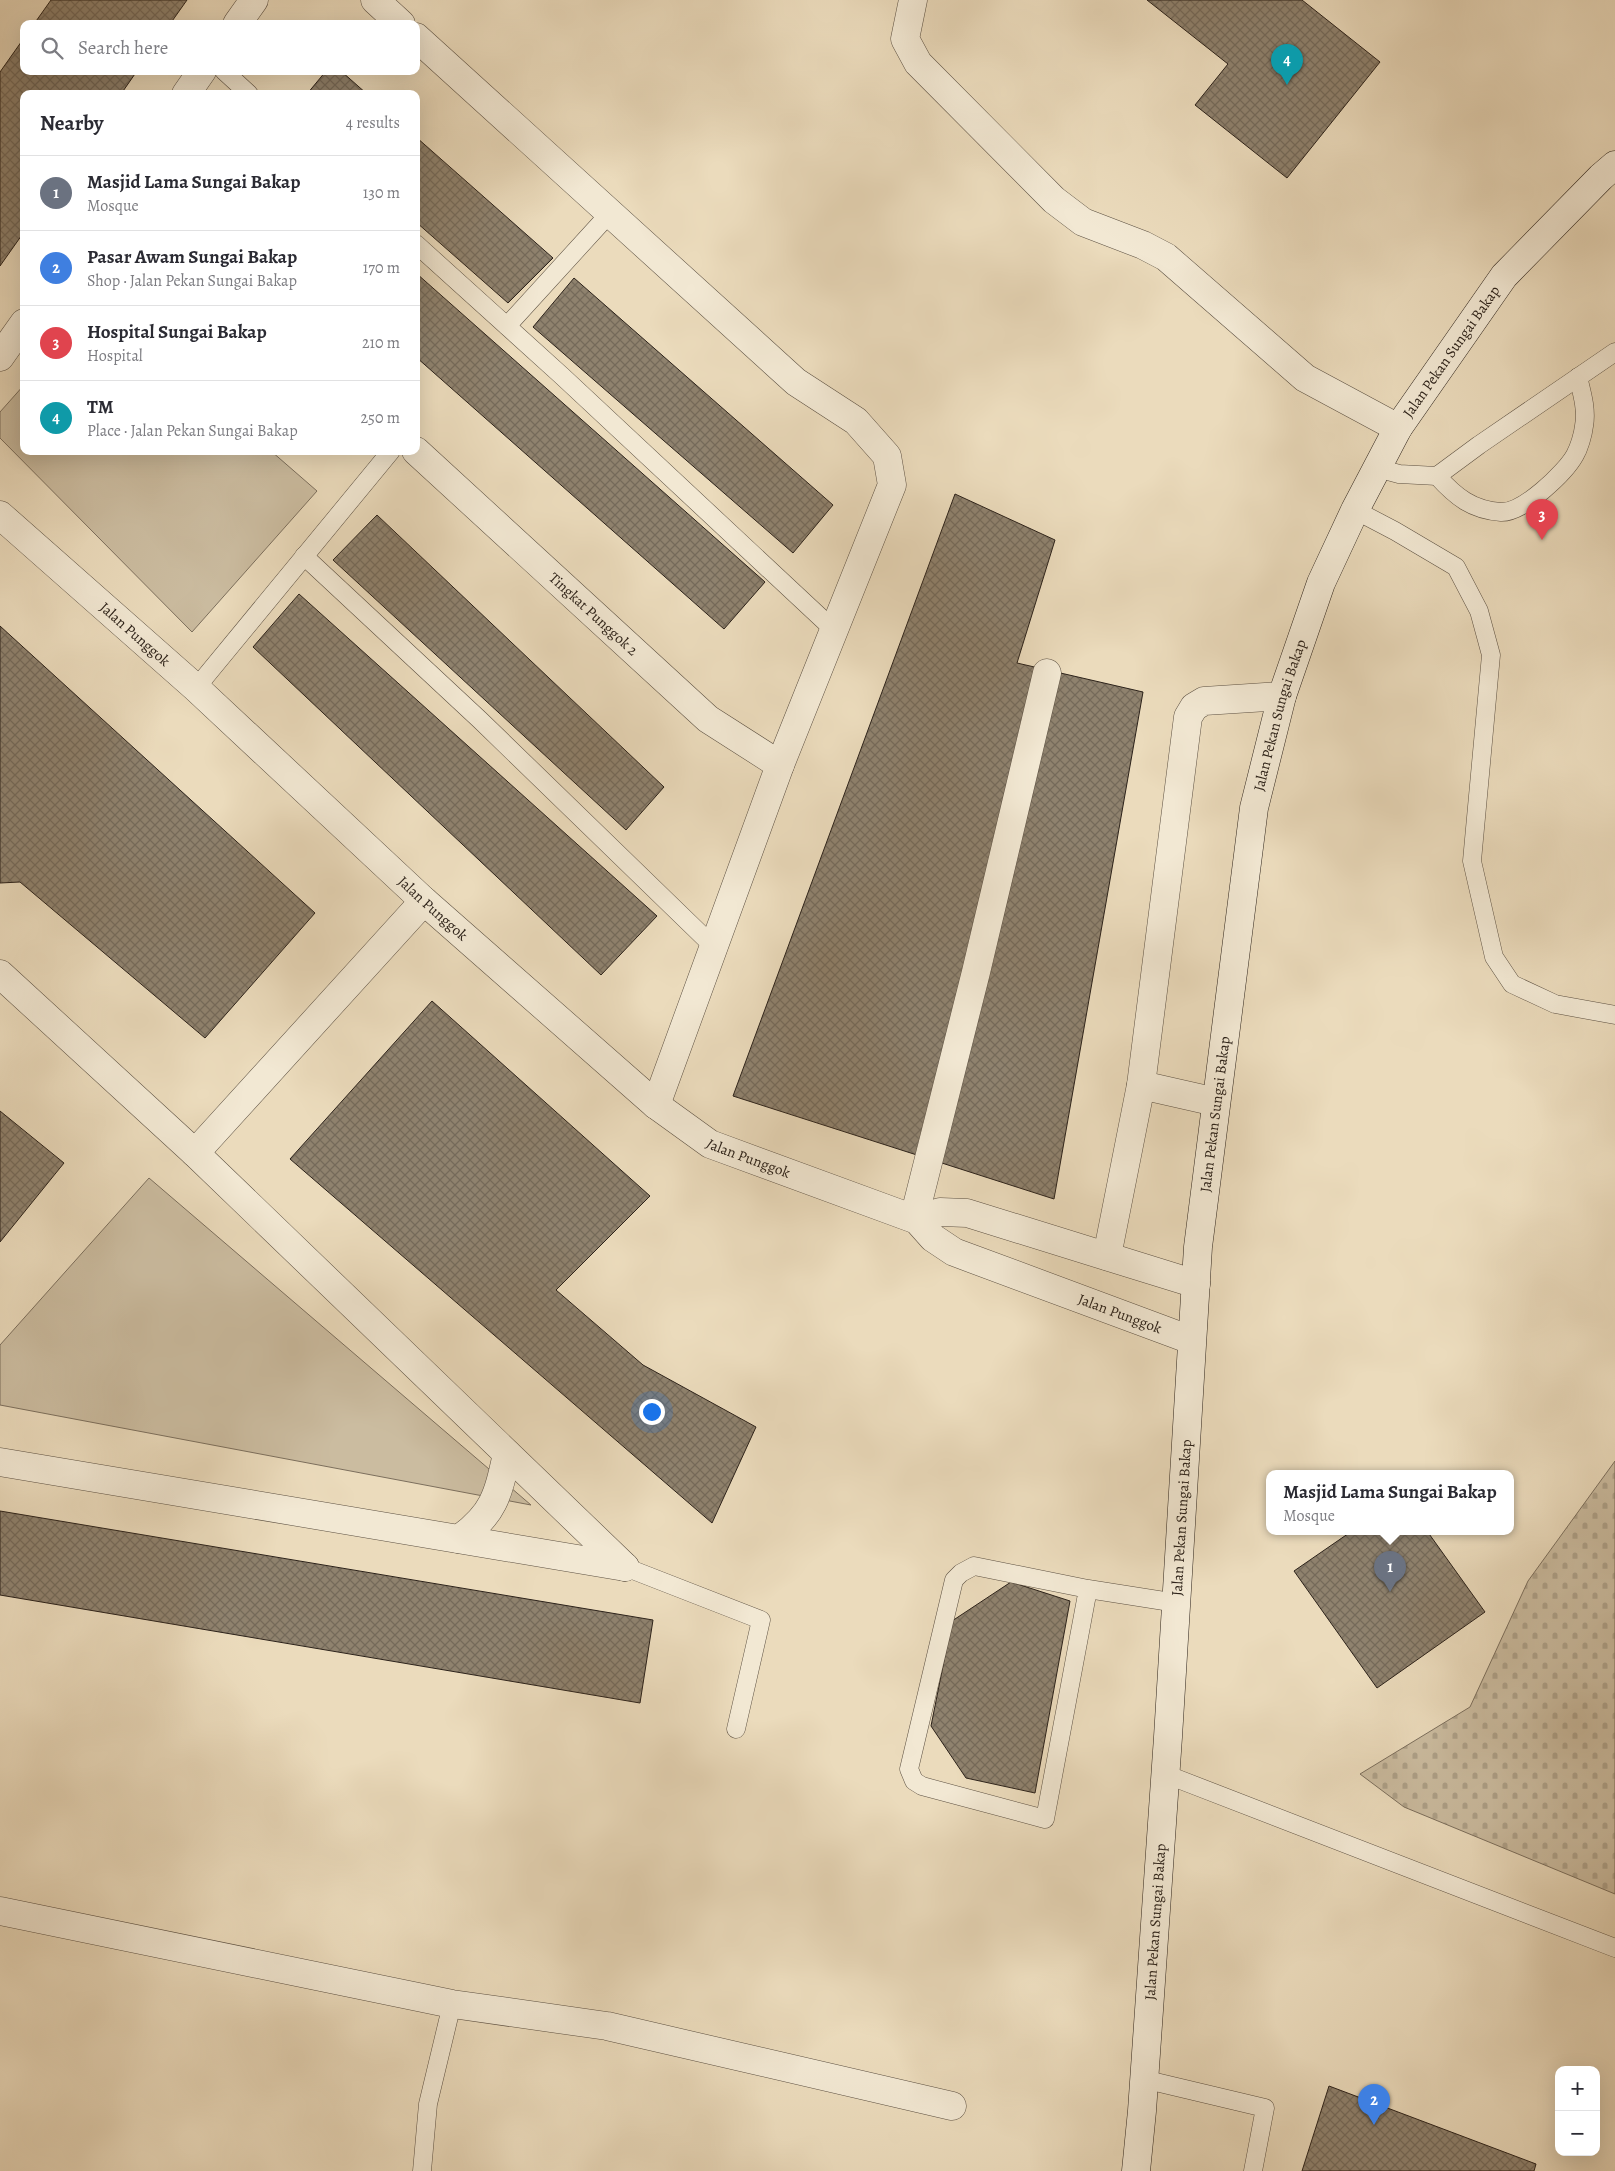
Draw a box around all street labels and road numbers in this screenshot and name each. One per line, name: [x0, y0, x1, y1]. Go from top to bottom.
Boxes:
street label: Jalan Pekan Sungai Bakap: [1398, 281, 1504, 422]
street label: Tingkat Punggok 2: [545, 568, 643, 660]
street label: Jalan Punggok: [95, 598, 175, 671]
street label: Jalan Pekan Sungai Bakap: [1249, 637, 1311, 793]
street label: Jalan Punggok: [393, 872, 473, 946]
street label: Jalan Pekan Sungai Bakap: [1195, 1035, 1235, 1193]
street label: Jalan Punggok: [702, 1134, 794, 1183]
street label: Jalan Punggok: [1075, 1289, 1165, 1339]
street label: Jalan Pekan Sungai Bakap: [1167, 1439, 1196, 1597]
street label: Jalan Pekan Sungai Bakap: [1140, 1843, 1171, 2001]

